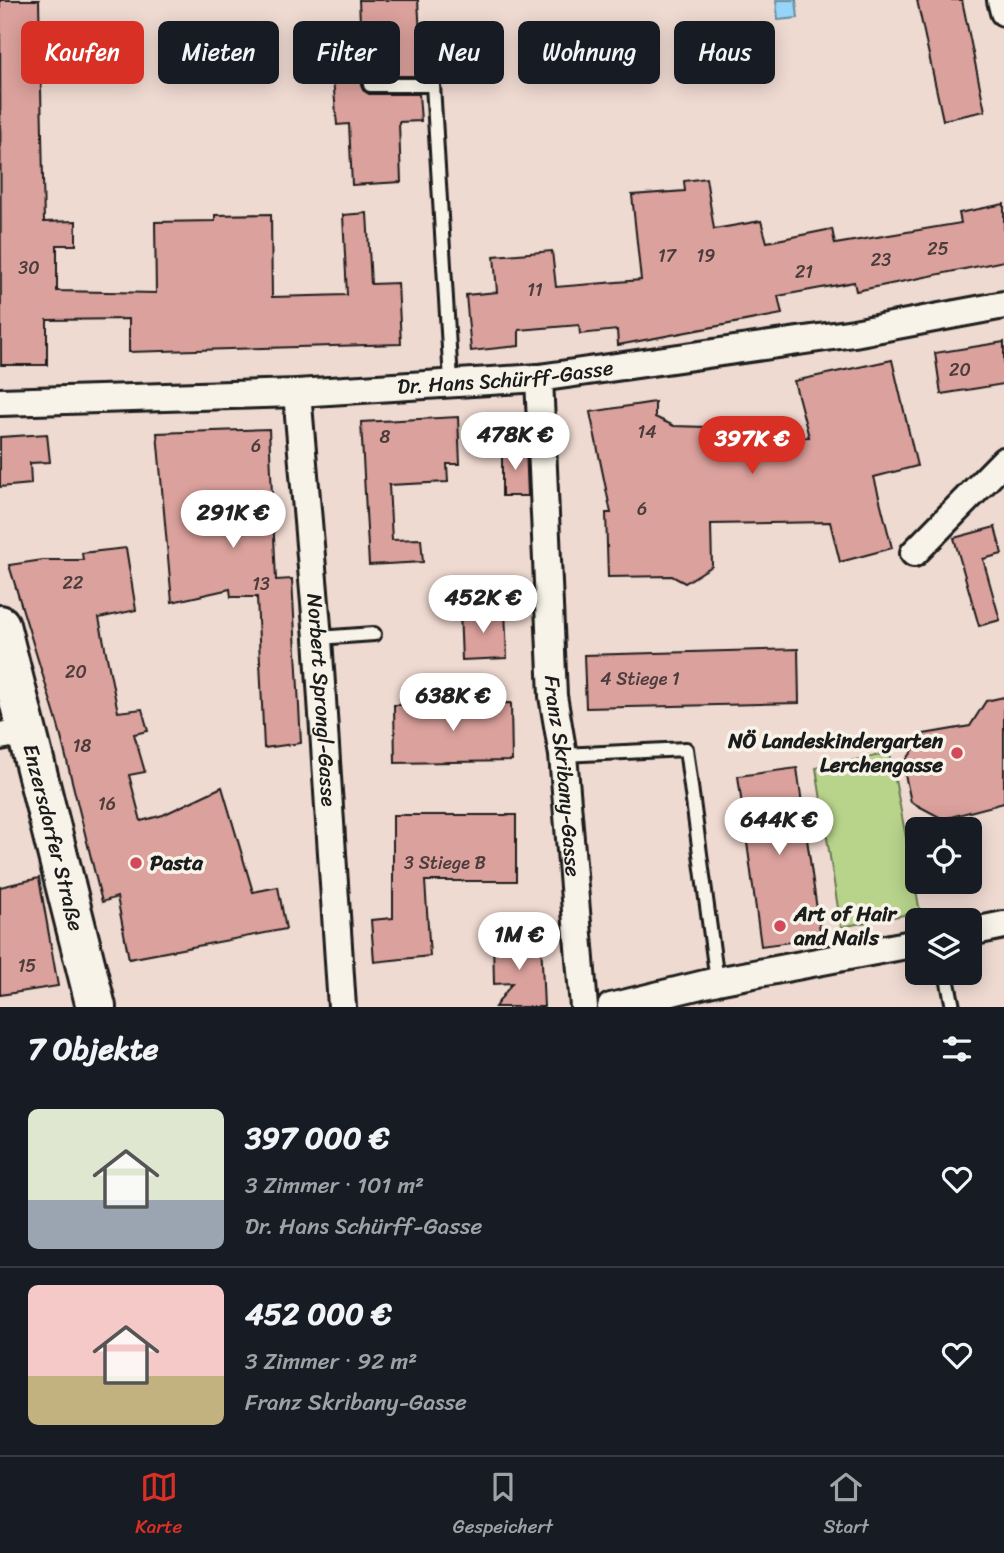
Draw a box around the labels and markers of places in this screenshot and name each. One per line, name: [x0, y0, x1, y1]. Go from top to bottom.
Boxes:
pin: 478K €: [458, 412, 572, 472]
pin: 397K €: [695, 416, 809, 476]
pin: 291K €: [176, 490, 290, 550]
pin: 452K €: [426, 576, 540, 635]
pin: 638K €: [396, 674, 510, 733]
place label: NÖ Landeskindergarten Lerchengasse: [727, 722, 944, 784]
marker: NÖ Landeskindergarten Lerchengasse: [949, 745, 965, 761]
pin: 644K €: [722, 798, 836, 857]
place label: Pasta: [150, 844, 204, 882]
marker: Pasta: [128, 855, 144, 871]
place label: Art of Hair and Nails: [793, 895, 898, 957]
pin: 1M €: [478, 912, 560, 972]
marker: Art of Hair and Nails: [772, 918, 788, 934]

